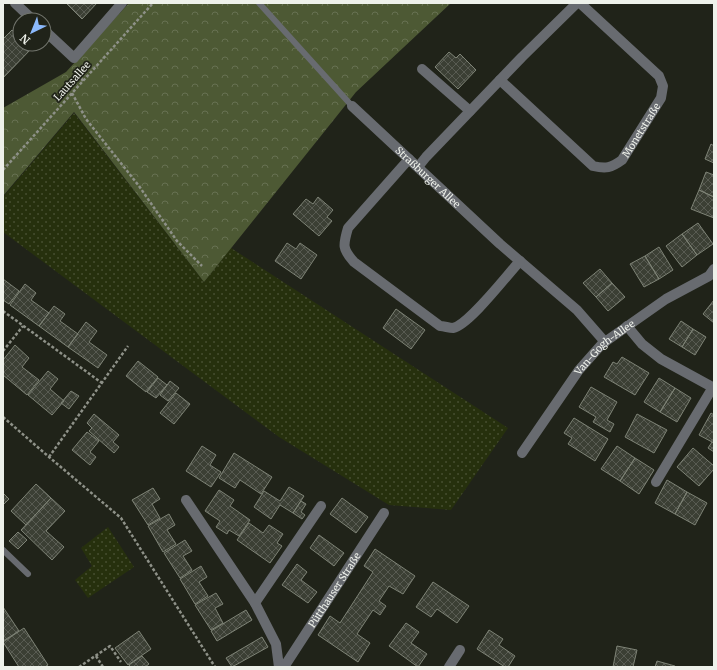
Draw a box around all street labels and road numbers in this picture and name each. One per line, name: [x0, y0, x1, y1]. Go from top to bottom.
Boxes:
street label: Lautsallee: [51, 58, 93, 104]
street label: Monetstraße: [619, 100, 663, 160]
street label: Straßburger Allee: [393, 143, 463, 211]
street label: Van-Gogh-Allee: [571, 317, 637, 378]
street label: Pütthauser Straße: [305, 550, 363, 630]

